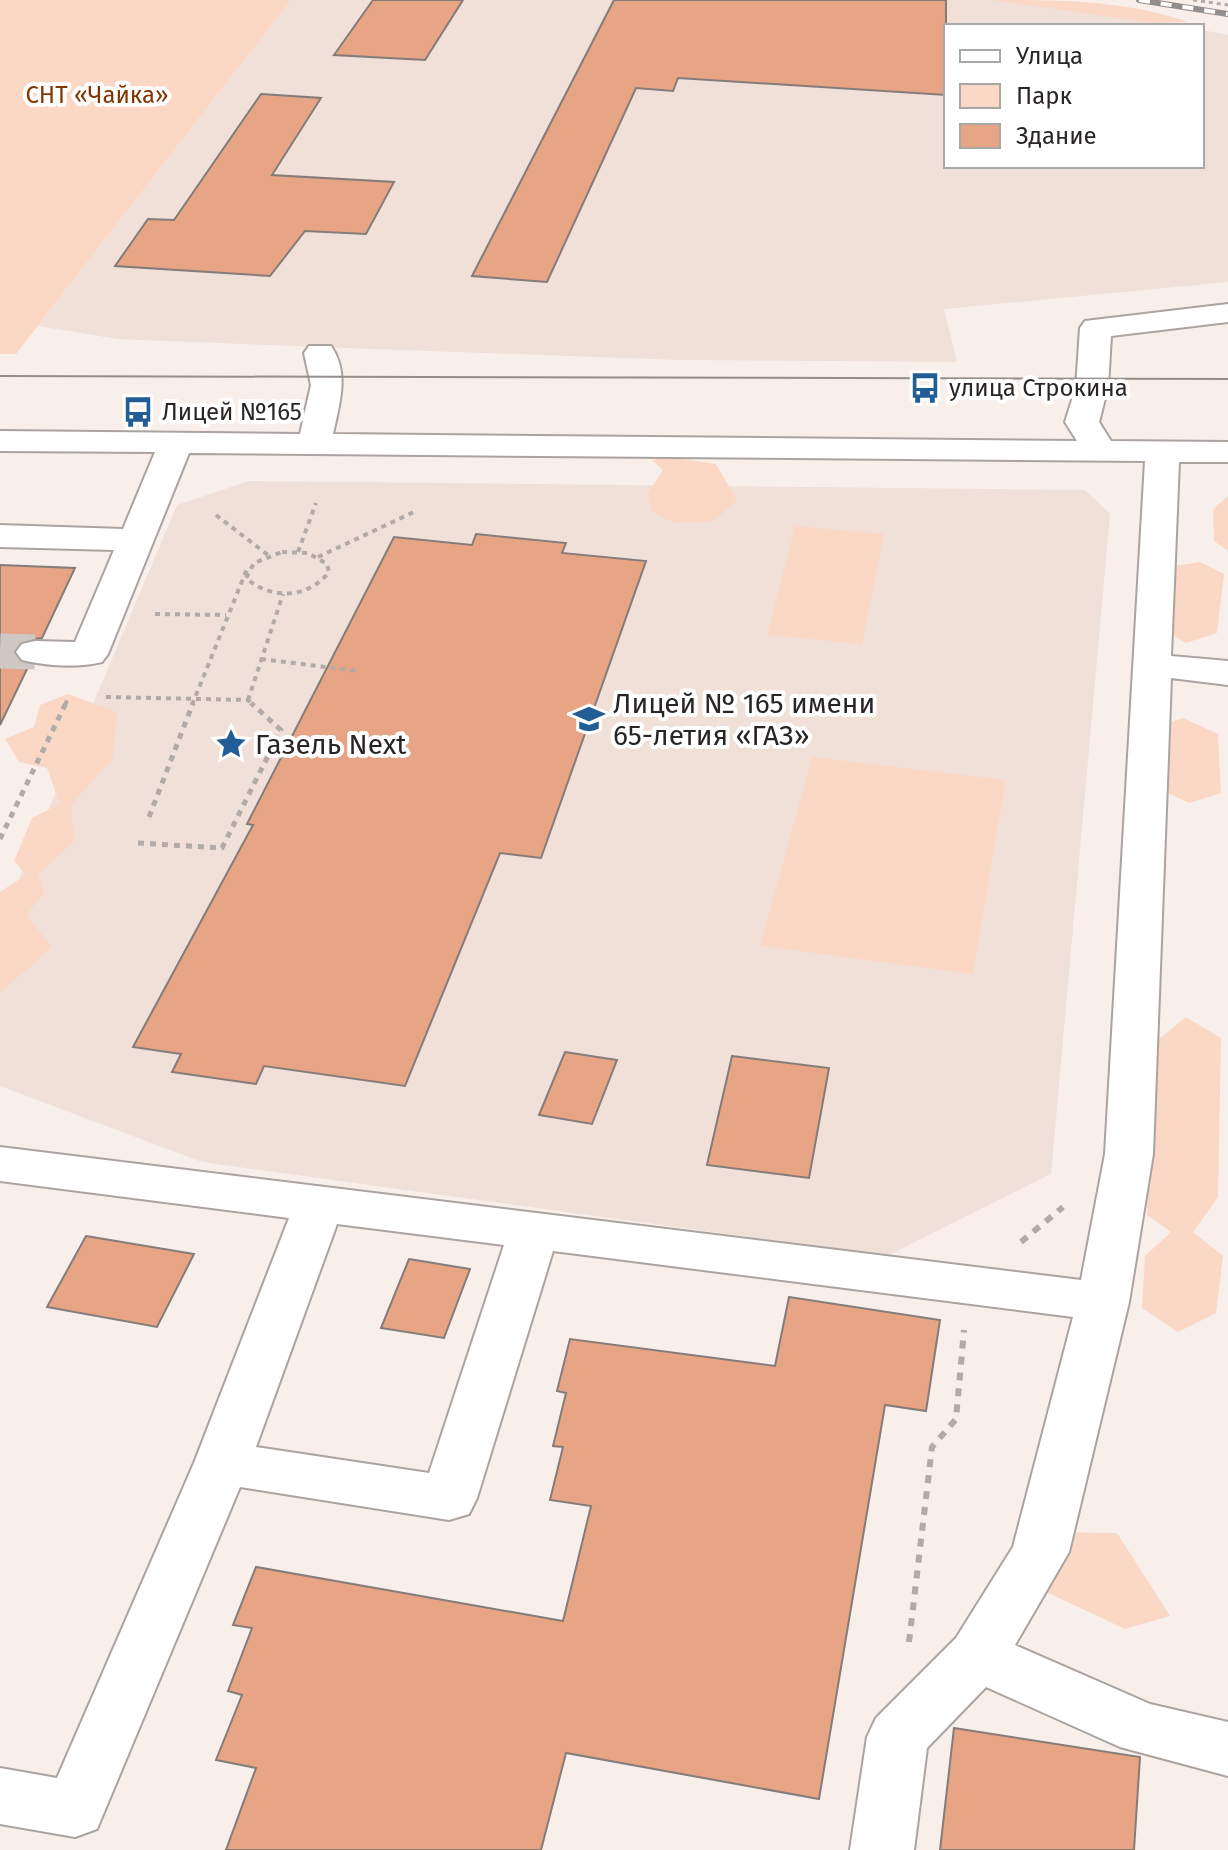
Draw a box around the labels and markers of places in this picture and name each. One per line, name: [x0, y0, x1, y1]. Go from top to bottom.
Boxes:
bus stop icon: улица Строкина: [908, 371, 942, 405]
place label: улица Строкина: [949, 374, 1128, 402]
bus stop icon: Лицей №165: [121, 395, 155, 429]
place label: Лицей №165: [162, 398, 302, 426]
place label: Лицей № 165 имени 65-летия «ГАЗ»: [613, 687, 875, 752]
school or university icon: Лицей № 165 имени 65-летия «ГАЗ»: [572, 702, 606, 736]
place icon: Газель Next: [214, 727, 248, 761]
place label: Газель Next: [255, 728, 407, 761]

